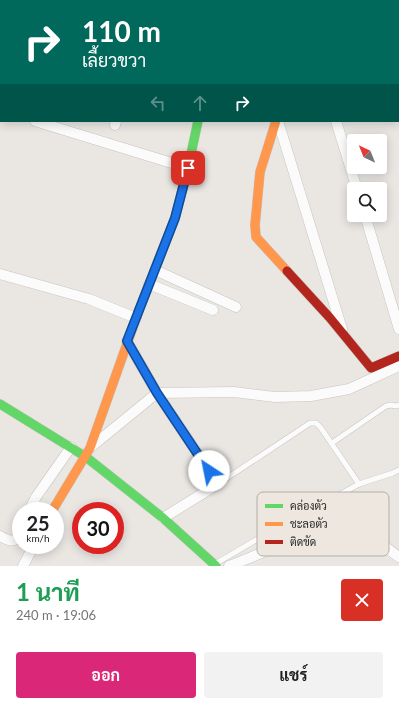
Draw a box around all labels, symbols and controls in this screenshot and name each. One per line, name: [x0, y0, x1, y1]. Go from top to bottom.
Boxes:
text: 110 m: [82, 14, 161, 48]
icon: right: [16, 16, 68, 68]
text: เลี้ยวขวา: [82, 49, 146, 71]
icon: left: [147, 92, 169, 114]
icon: ahead: [189, 92, 211, 114]
icon: right: [231, 92, 253, 114]
north arrow: [347, 134, 387, 174]
map controls: [347, 134, 387, 222]
pin: [171, 151, 205, 185]
icon: arrive: [177, 157, 199, 179]
button: search: [347, 182, 387, 222]
position arrow: [188, 450, 230, 492]
legend: [257, 492, 389, 556]
text: คล่องตัว: [290, 499, 327, 512]
speed limit sign: 30: [72, 502, 124, 554]
text: 25: [26, 511, 50, 535]
text: ชะลอตัว: [290, 517, 328, 530]
text: km/h: [26, 532, 50, 544]
text: ติดขัด: [290, 535, 316, 548]
text: 1 นาที: [16, 577, 80, 606]
button: close: [341, 579, 383, 621]
text: 240 m · 19:06: [16, 607, 96, 623]
button: ออก: [16, 652, 196, 698]
button: แชร์: [204, 652, 383, 698]

